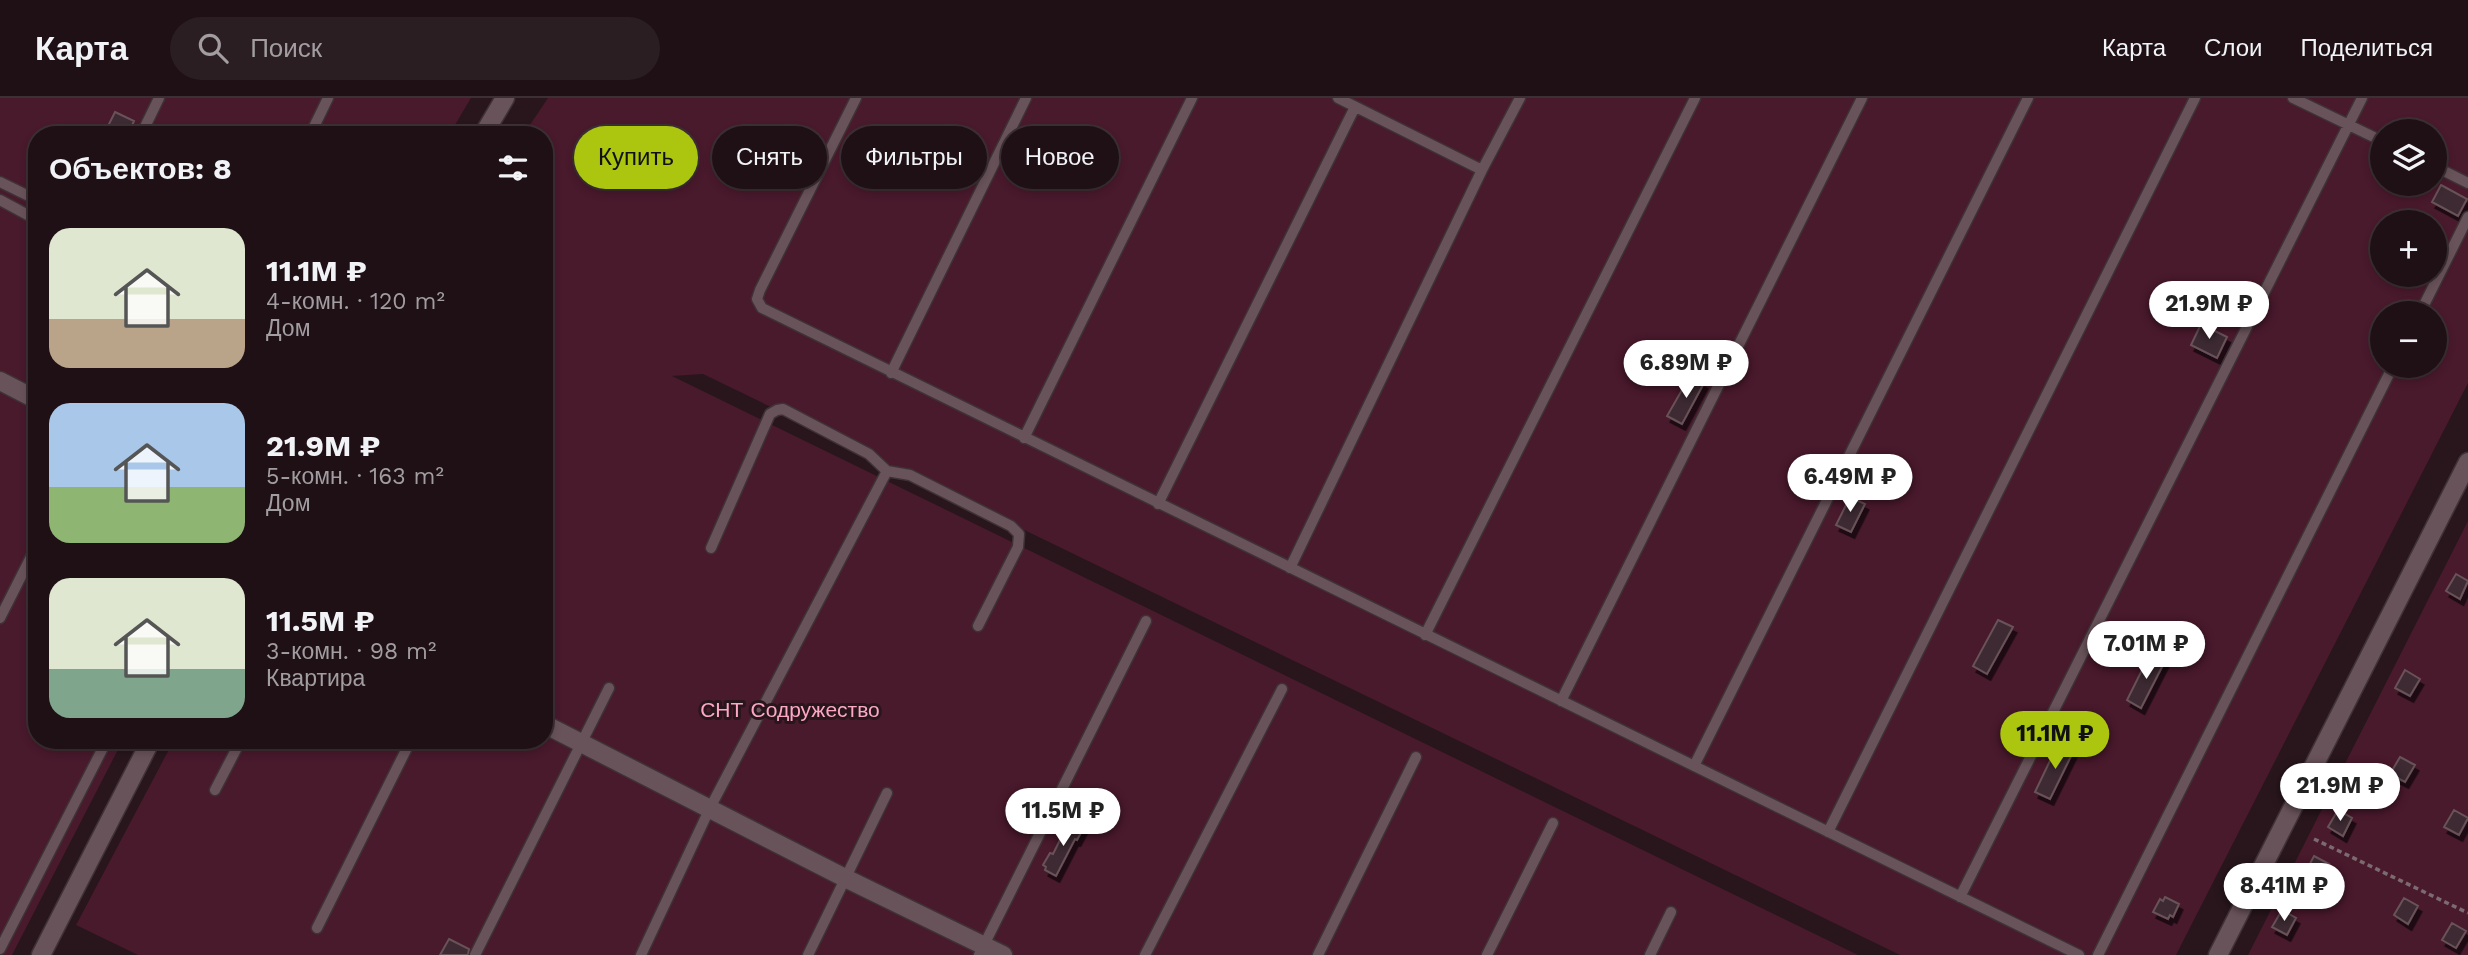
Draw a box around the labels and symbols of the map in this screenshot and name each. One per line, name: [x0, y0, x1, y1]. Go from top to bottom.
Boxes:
pin: 21.9M ₽: [2144, 282, 2274, 341]
pin: 6.89M ₽: [1621, 341, 1751, 400]
pin: 6.49M ₽: [1785, 454, 1915, 514]
pin: 7.01M ₽: [2081, 622, 2211, 681]
park label: СНТ Содружество: [700, 697, 880, 722]
pin: 11.1M ₽: [1990, 712, 2120, 771]
pin: 21.9M ₽: [2275, 764, 2405, 823]
pin: 11.5M ₽: [998, 788, 1128, 848]
pin: 8.41M ₽: [2219, 864, 2349, 923]

